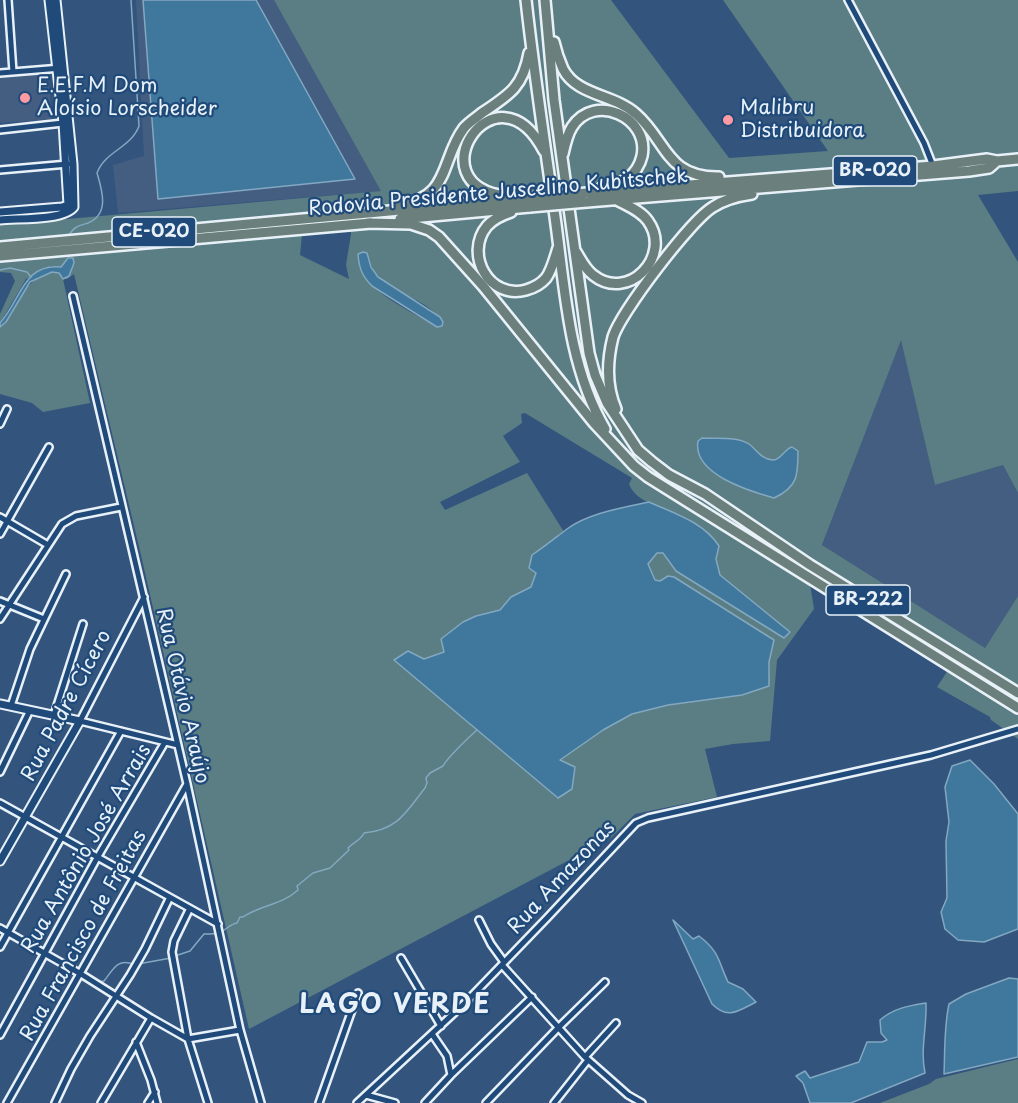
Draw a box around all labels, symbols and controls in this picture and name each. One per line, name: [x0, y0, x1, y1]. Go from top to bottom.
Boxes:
place label: E.E.F.M Dom Aloísio Lorscheider: [37, 74, 217, 121]
marker: E.E.F.M Dom Aloísio Lorscheider: [18, 91, 32, 105]
place label: Malibru Distribuidora: [740, 96, 864, 143]
marker: Malibru Distribuidora: [721, 113, 735, 127]
road number: BR-020: [833, 156, 917, 186]
street label: Rodovia Presidente Juscelino Kubitschek: [307, 164, 689, 222]
road number: CE-020: [112, 217, 196, 247]
road number: BR-222: [826, 585, 910, 615]
street label: Rua Otávio Araújo: [150, 606, 214, 786]
street label: Rua Padre Cícero: [17, 626, 117, 786]
street label: Rua Antônio José Arrais: [17, 740, 157, 958]
street label: Rua Amazonas: [503, 816, 621, 940]
street label: Rua Francisco de Freitas: [16, 826, 152, 1046]
district label: LAGO VERDE: [300, 990, 490, 1022]

